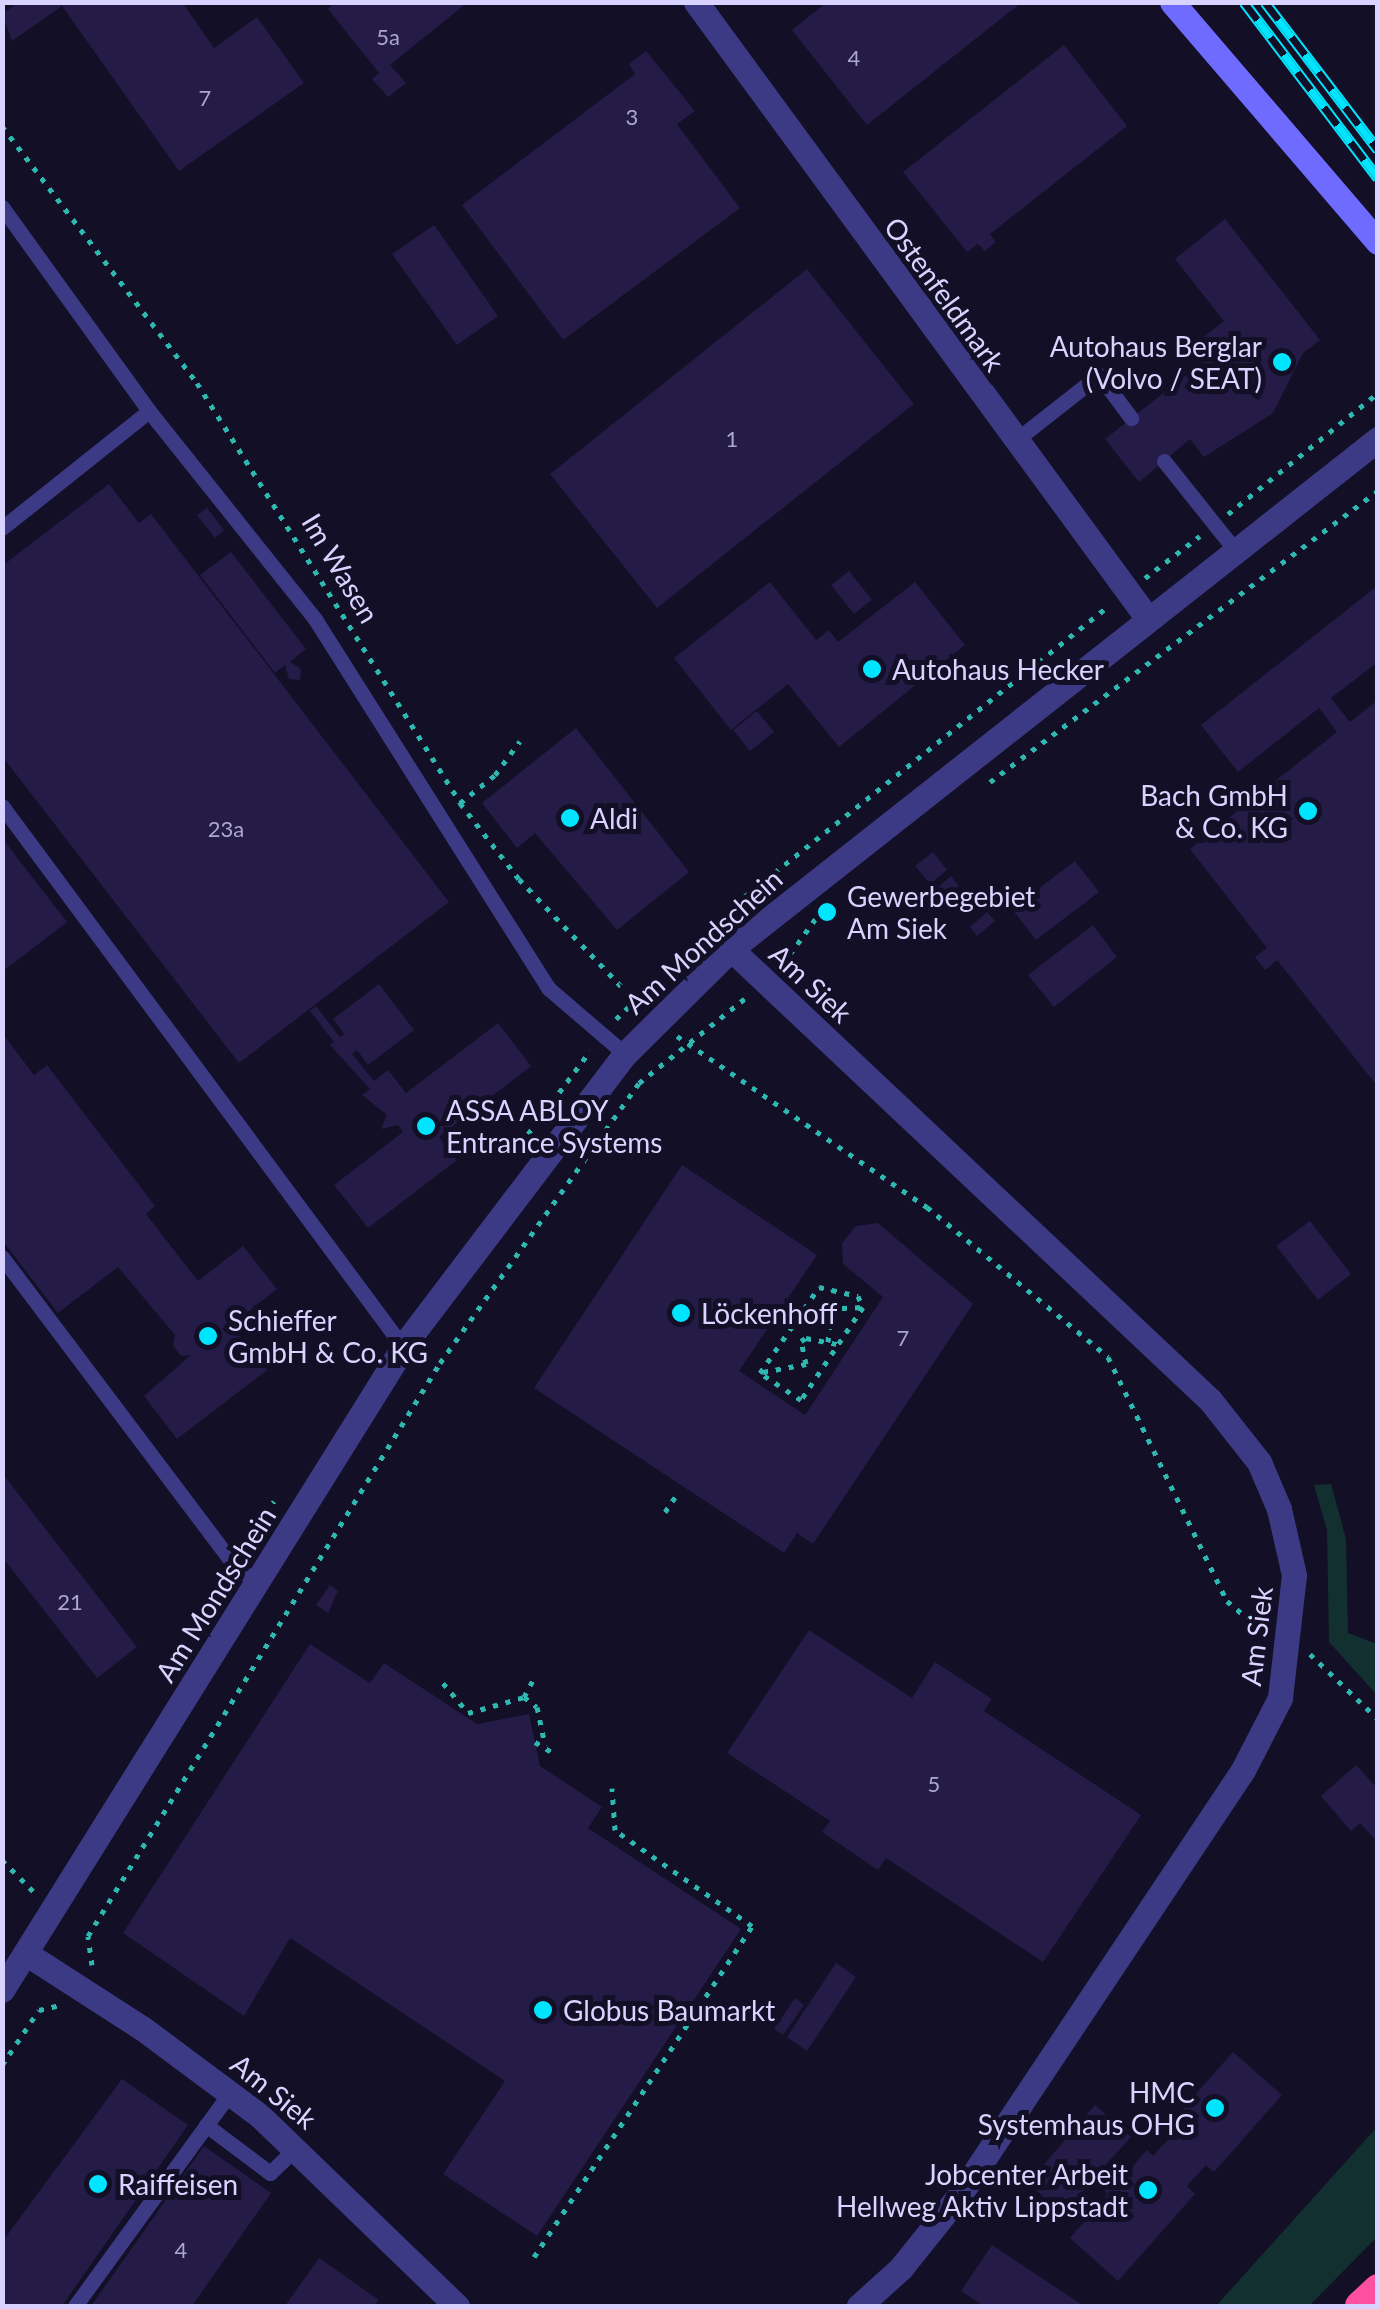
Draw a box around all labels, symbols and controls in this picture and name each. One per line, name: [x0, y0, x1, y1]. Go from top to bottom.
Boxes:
house number: 5a: [376, 24, 400, 50]
house number: 4: [848, 45, 860, 71]
house number: 7: [199, 85, 211, 111]
house number: 3: [626, 104, 638, 130]
street label: Ostenfeldmark: [878, 210, 1012, 378]
place label: Autohaus Berglar (Volvo / SEAT): [1050, 329, 1262, 395]
marker: Autohaus Berglar (Volvo / SEAT): [1271, 351, 1293, 373]
house number: 1: [726, 426, 738, 452]
street label: Im Wasen: [295, 507, 387, 629]
place label: Autohaus Hecker: [892, 652, 1104, 686]
marker: Autohaus Hecker: [861, 658, 883, 680]
place label: Bach GmbH & Co. KG: [1140, 778, 1288, 844]
marker: Bach GmbH & Co. KG: [1297, 800, 1319, 822]
place label: Aldi: [590, 801, 638, 835]
marker: Aldi: [559, 807, 581, 829]
house number: 23a: [208, 816, 244, 842]
street label: Am Mondschein: [617, 862, 789, 1020]
place label: Gewerbegebiet Am Siek: [847, 879, 1035, 945]
marker: Gewerbegebiet Am Siek: [816, 901, 838, 923]
street label: Am Siek: [763, 937, 859, 1029]
place label: ASSA ABLOY Entrance Systems: [446, 1093, 662, 1159]
marker: ASSA ABLOY Entrance Systems: [415, 1115, 437, 1137]
place label: Löckenhoff: [701, 1296, 837, 1330]
marker: Löckenhoff: [670, 1302, 692, 1324]
place label: Schieffer GmbH & Co. KG: [228, 1303, 428, 1369]
marker: Schieffer GmbH & Co. KG: [197, 1325, 219, 1347]
house number: 7: [897, 1325, 909, 1351]
street label: Am Mondschein: [148, 1500, 282, 1688]
street label: Am Siek: [1233, 1584, 1279, 1688]
house number: 21: [57, 1589, 83, 1615]
house number: 5: [928, 1771, 940, 1797]
place label: Globus Baumarkt: [563, 1993, 775, 2027]
marker: Globus Baumarkt: [532, 1999, 554, 2021]
street label: Am Siek: [225, 2047, 323, 2135]
place label: HMC Systemhaus OHG: [978, 2075, 1195, 2141]
marker: HMC Systemhaus OHG: [1204, 2097, 1226, 2119]
place label: Jobcenter Arbeit Hellweg Aktiv Lippstadt: [834, 2157, 1128, 2223]
place label: Raiffeisen: [118, 2167, 238, 2201]
marker: Raiffeisen: [87, 2173, 109, 2195]
marker: Jobcenter Arbeit Hellweg Aktiv Lippstadt: [1137, 2179, 1159, 2201]
house number: 4: [175, 2237, 187, 2263]

